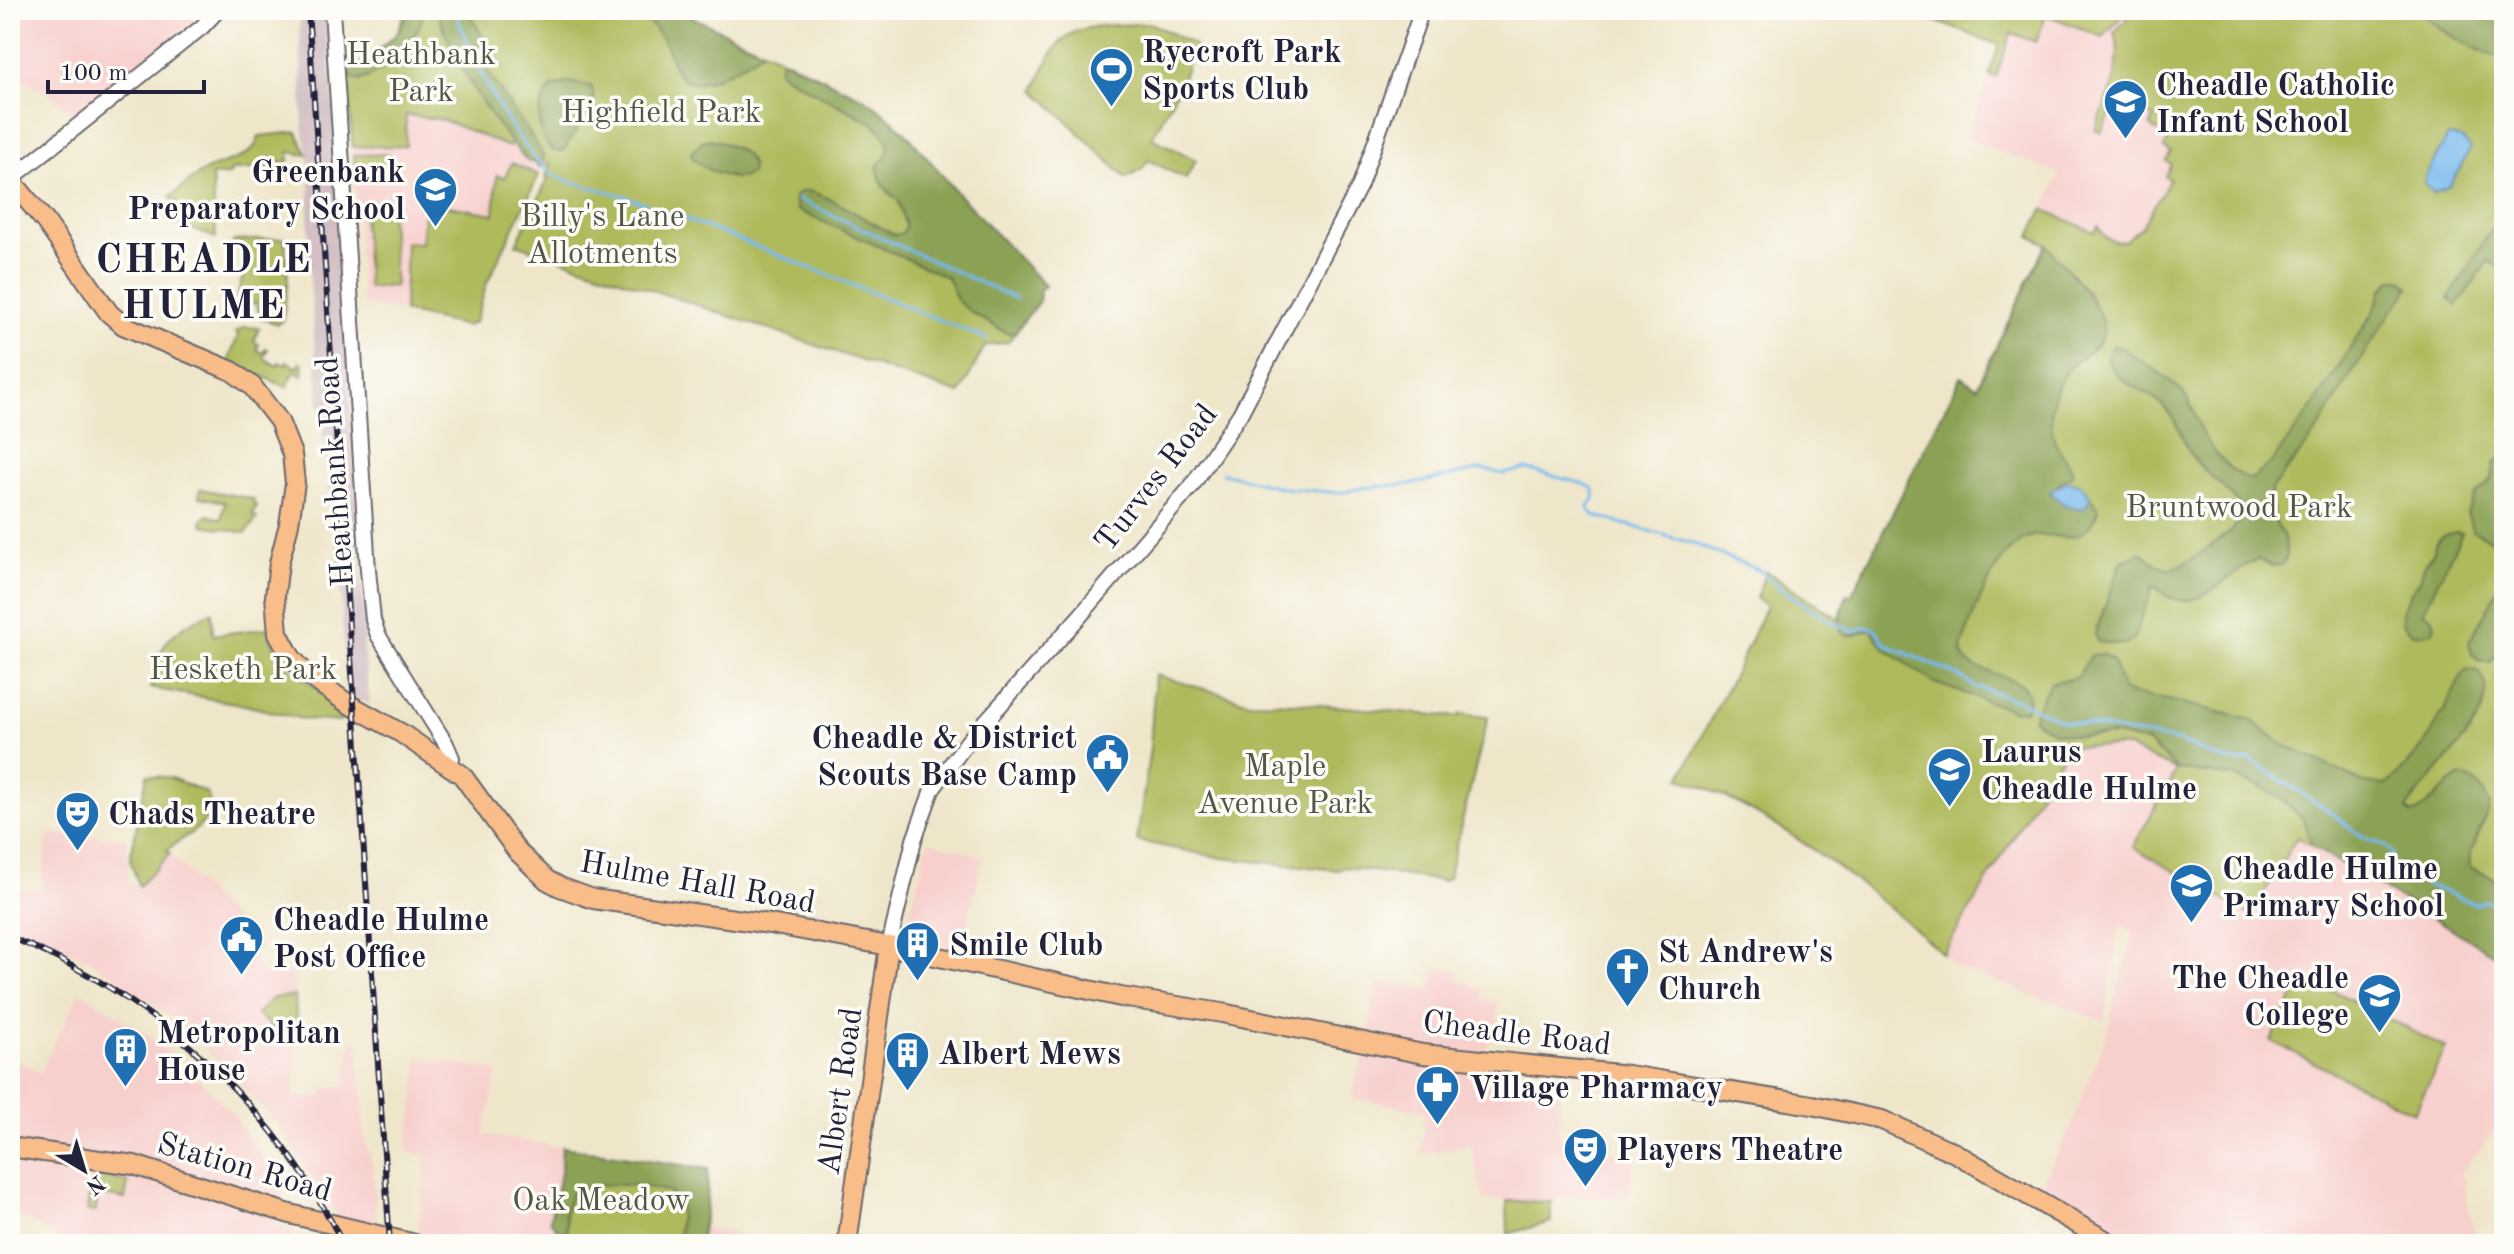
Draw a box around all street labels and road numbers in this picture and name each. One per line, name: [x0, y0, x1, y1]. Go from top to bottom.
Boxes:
street label: Heathbank Road: [313, 356, 361, 588]
street label: Turves Road: [1090, 399, 1225, 559]
street label: Hulme Hall Road: [577, 847, 818, 920]
street label: Albert Road: [814, 1006, 870, 1177]
street label: Cheadle Road: [1421, 1008, 1613, 1062]
street label: Station Road: [153, 1129, 335, 1209]

